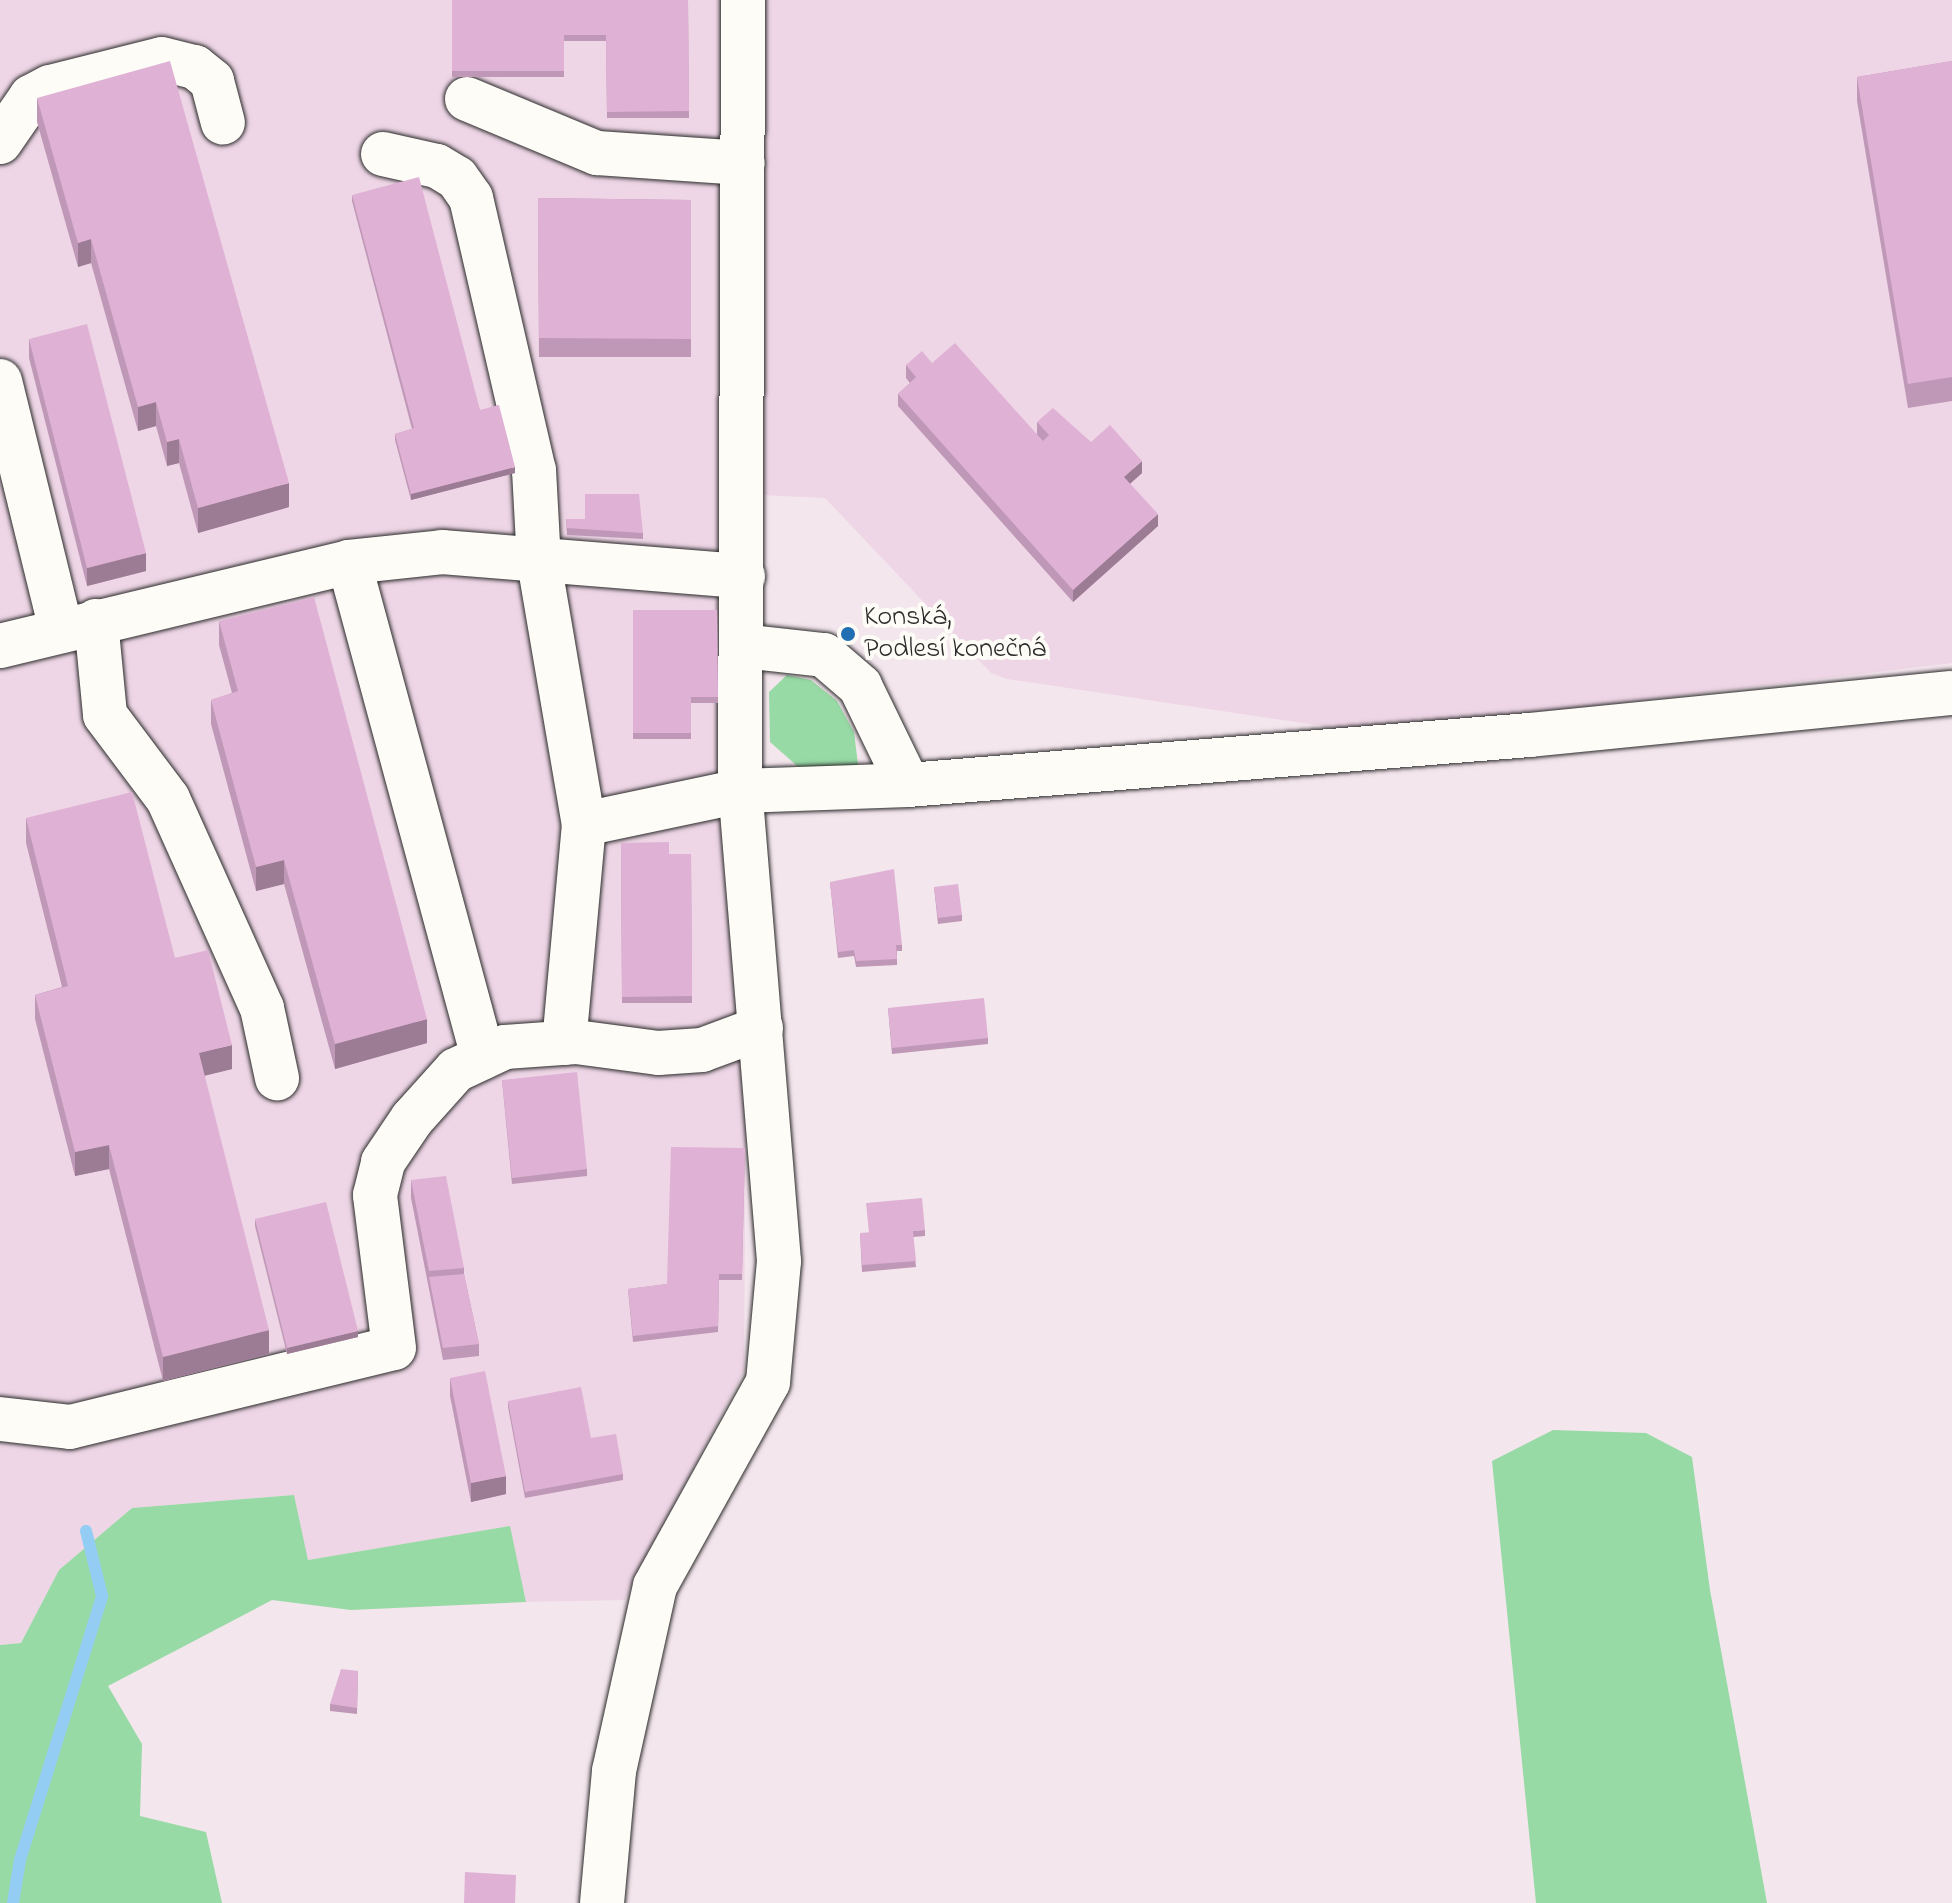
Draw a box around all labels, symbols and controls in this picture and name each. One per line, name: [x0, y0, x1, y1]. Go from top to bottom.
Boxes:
place label: Konská, Podlesí konečná: [864, 601, 1046, 667]
marker: Konská, Podlesí konečná: [839, 625, 857, 643]

